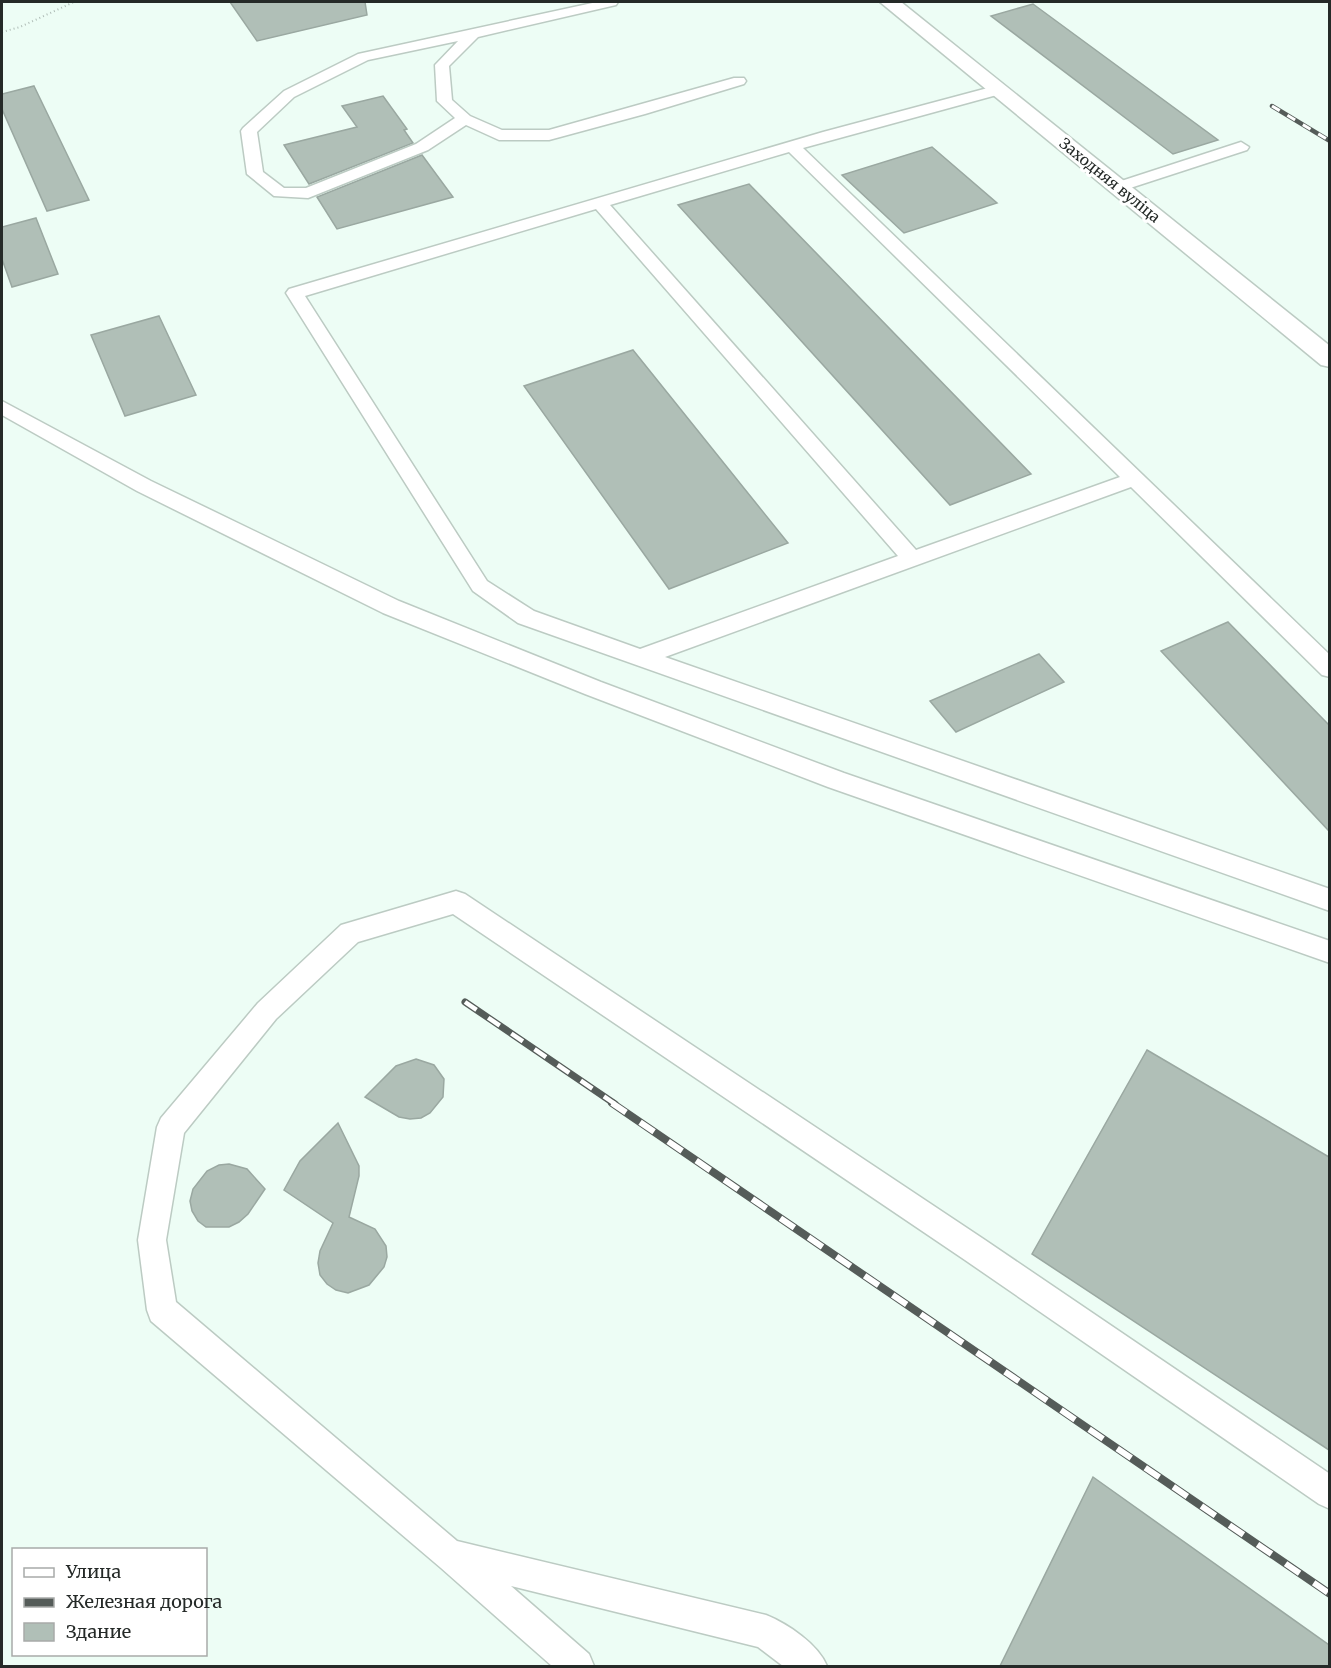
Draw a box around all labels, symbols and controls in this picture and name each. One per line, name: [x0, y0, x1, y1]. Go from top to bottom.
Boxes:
street label: Заходняя вуліца: [1056, 133, 1164, 227]
legend: [12, 1548, 207, 1656]
text: Улица: [65, 1560, 121, 1583]
text: Железная дорога: [66, 1590, 223, 1613]
text: Здание: [66, 1620, 131, 1643]

